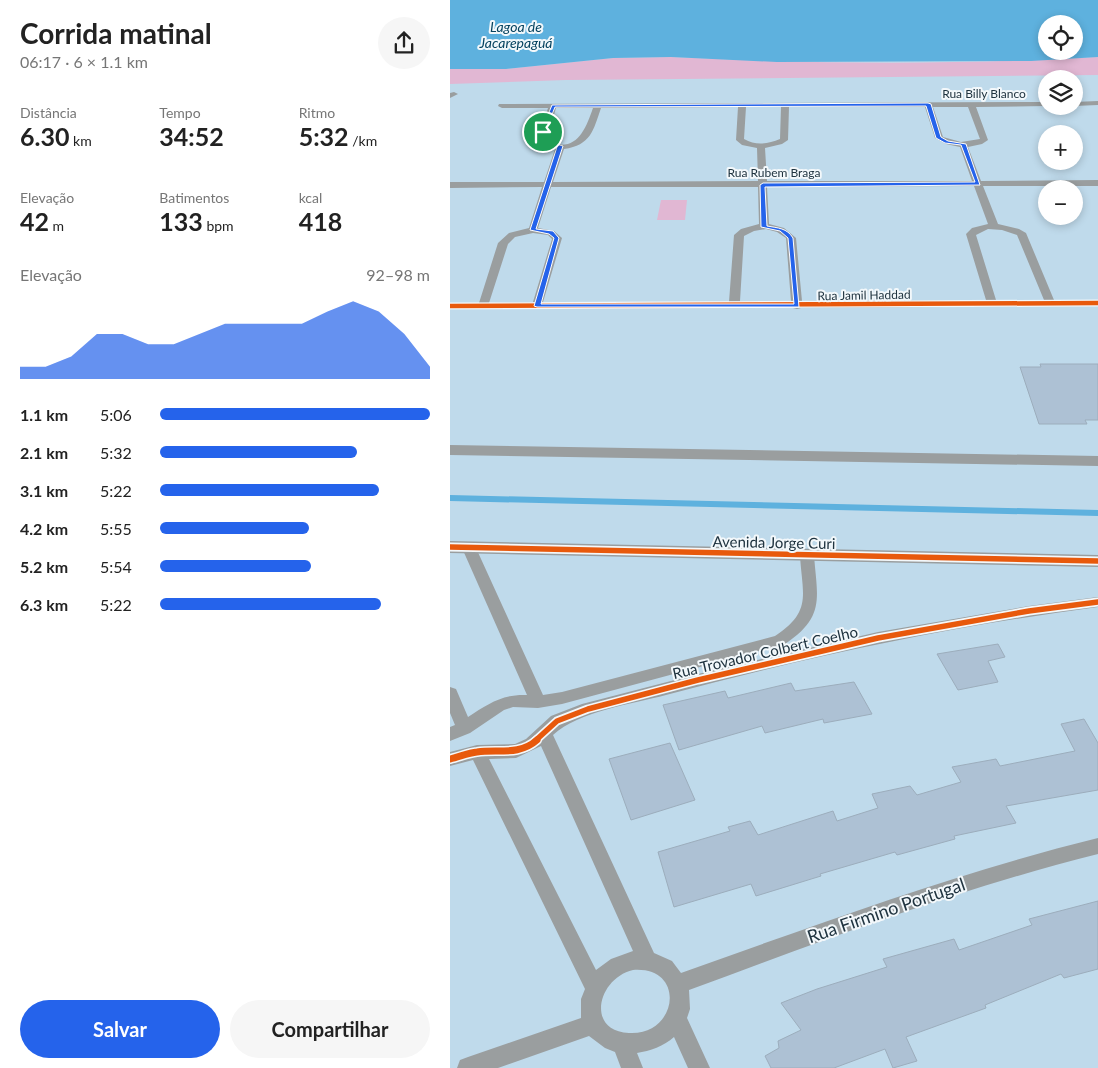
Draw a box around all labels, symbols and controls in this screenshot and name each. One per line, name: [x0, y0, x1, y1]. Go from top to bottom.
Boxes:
map controls: [1038, 15, 1083, 225]
button: locate: [1038, 15, 1083, 60]
text: Corrida matinal: [20, 16, 212, 50]
button: share: [378, 17, 430, 69]
water label: Lagoa de Jacarepaguá: [478, 18, 553, 51]
text: 06:17 · 6 × 1.1 km: [20, 52, 148, 71]
button: layers: [1038, 70, 1083, 115]
street label: Rua Billy Blanco: [942, 86, 1026, 101]
text: Distância: [20, 104, 77, 121]
text: Tempo: [159, 104, 201, 121]
text: Ritmo: [299, 104, 335, 121]
pin: [522, 111, 564, 153]
icon: arrive: [529, 118, 557, 146]
text: 6.30: [20, 121, 69, 151]
text: 34:52: [159, 121, 224, 151]
text: 5:32: [299, 121, 349, 151]
button: +: [1038, 125, 1083, 170]
text: km: [69, 132, 92, 149]
text: /km: [349, 132, 377, 149]
street label: Rua Rubem Braga: [727, 165, 821, 180]
button: −: [1038, 180, 1083, 225]
text: Elevação: [20, 189, 74, 206]
text: Batimentos: [159, 189, 229, 206]
text: kcal: [299, 189, 322, 206]
text: 42: [20, 206, 49, 236]
text: 133: [159, 206, 203, 236]
text: 418: [299, 206, 342, 236]
text: m: [49, 217, 64, 234]
text: bpm: [203, 217, 234, 234]
text: Elevação: [20, 265, 82, 284]
text: 92–98 m: [366, 265, 430, 284]
street label: Rua Jamil Haddad: [817, 287, 911, 303]
text: 1.1 km: [20, 405, 68, 424]
text: 5:06: [100, 405, 132, 424]
text: 2.1 km: [20, 443, 68, 462]
text: 5:32: [100, 443, 132, 462]
text: 3.1 km: [20, 481, 68, 500]
text: 5:22: [100, 481, 132, 500]
text: 4.2 km: [20, 519, 68, 538]
text: 5:55: [100, 519, 132, 538]
street label: Avenida Jorge Curi: [712, 532, 836, 552]
text: 5.2 km: [20, 557, 68, 576]
text: 5:54: [100, 557, 132, 576]
text: 6.3 km: [20, 595, 68, 614]
text: 5:22: [100, 595, 132, 614]
street label: Rua Trovador Colbert Coelho: [671, 622, 859, 682]
street label: Rua Firmino Portugal: [804, 873, 968, 947]
button: Salvar: [20, 1000, 220, 1058]
button: Compartilhar: [230, 1000, 430, 1058]

